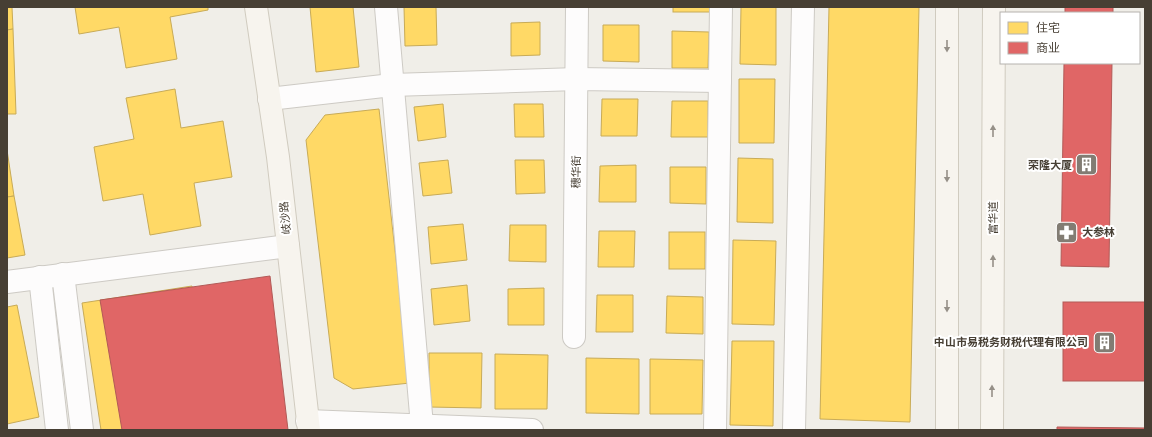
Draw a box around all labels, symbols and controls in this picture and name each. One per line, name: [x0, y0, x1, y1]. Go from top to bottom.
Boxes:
legend: [1000, 12, 1140, 64]
text: 住宅: [1036, 20, 1060, 35]
one-way arrow: [944, 40, 950, 53]
text: 商业: [1036, 40, 1060, 55]
one-way arrow: [990, 124, 996, 137]
building icon: 荣隆大厦: [1074, 152, 1100, 178]
street label: 穗华街: [569, 155, 583, 189]
place label: 荣隆大厦: [1028, 158, 1072, 172]
one-way arrow: [944, 170, 950, 183]
street label: 岐沙路: [276, 201, 294, 235]
street label: 富华道: [986, 202, 1000, 235]
pharmacy icon: 大参林: [1054, 219, 1080, 245]
place label: 大参林: [1082, 225, 1115, 239]
one-way arrow: [990, 254, 996, 267]
one-way arrow: [944, 300, 950, 313]
building icon: 中山市易税务财税代理有限公司: [1091, 329, 1117, 355]
place label: 中山市易税务财税代理有限公司: [934, 335, 1088, 349]
one-way arrow: [989, 384, 995, 397]

